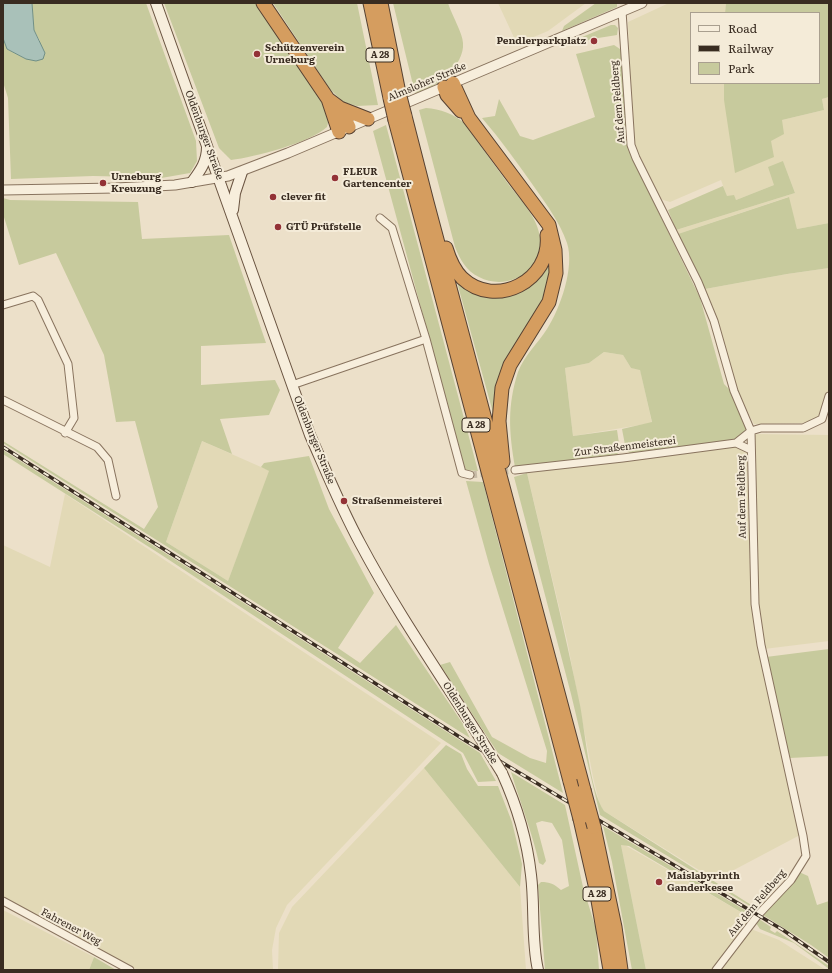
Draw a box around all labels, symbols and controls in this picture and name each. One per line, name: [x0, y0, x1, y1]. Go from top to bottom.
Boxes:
legend: [690, 12, 820, 84]
text: Road: [728, 19, 757, 37]
place label: Pendlerparkplatz: [496, 35, 586, 47]
marker: Pendlerparkplatz: [589, 36, 599, 46]
text: Railway: [728, 39, 774, 57]
place label: Schützenverein Urneburg: [265, 42, 345, 66]
road number: A 28: [366, 48, 394, 62]
marker: Schützenverein Urneburg: [252, 49, 262, 59]
text: Park: [728, 59, 754, 77]
street label: Almsloher Straße: [386, 60, 468, 104]
street label: Auf dem Feldberg: [608, 60, 628, 144]
street label: Oldenburger Straße: [182, 89, 226, 181]
place label: FLEUR Gartencenter: [343, 166, 411, 190]
place label: Urneburg Kreuzung: [111, 171, 162, 194]
marker: FLEUR Gartencenter: [330, 173, 340, 183]
marker: Urneburg Kreuzung: [98, 178, 108, 188]
place label: clever fit: [281, 191, 326, 203]
marker: clever fit: [268, 192, 278, 202]
place label: GTÜ Prüfstelle: [286, 221, 361, 233]
marker: GTÜ Prüfstelle: [273, 222, 283, 232]
street label: Oldenburger Straße: [291, 394, 337, 486]
road number: A 28: [462, 418, 490, 432]
street label: Zur Straßenmeisterei: [573, 435, 677, 459]
street label: Auf dem Feldberg: [735, 455, 749, 539]
place label: Straßenmeisterei: [352, 495, 442, 507]
marker: Straßenmeisterei: [339, 496, 349, 506]
street label: Oldenburger Straße: [440, 680, 500, 766]
street label: Auf dem Feldberg: [726, 867, 788, 939]
place label: Maislabyrinth Ganderkesee: [667, 870, 740, 894]
marker: Maislabyrinth Ganderkesee: [654, 877, 664, 887]
road number: A 28: [583, 887, 611, 901]
street label: Fahrener Weg: [39, 906, 103, 948]

